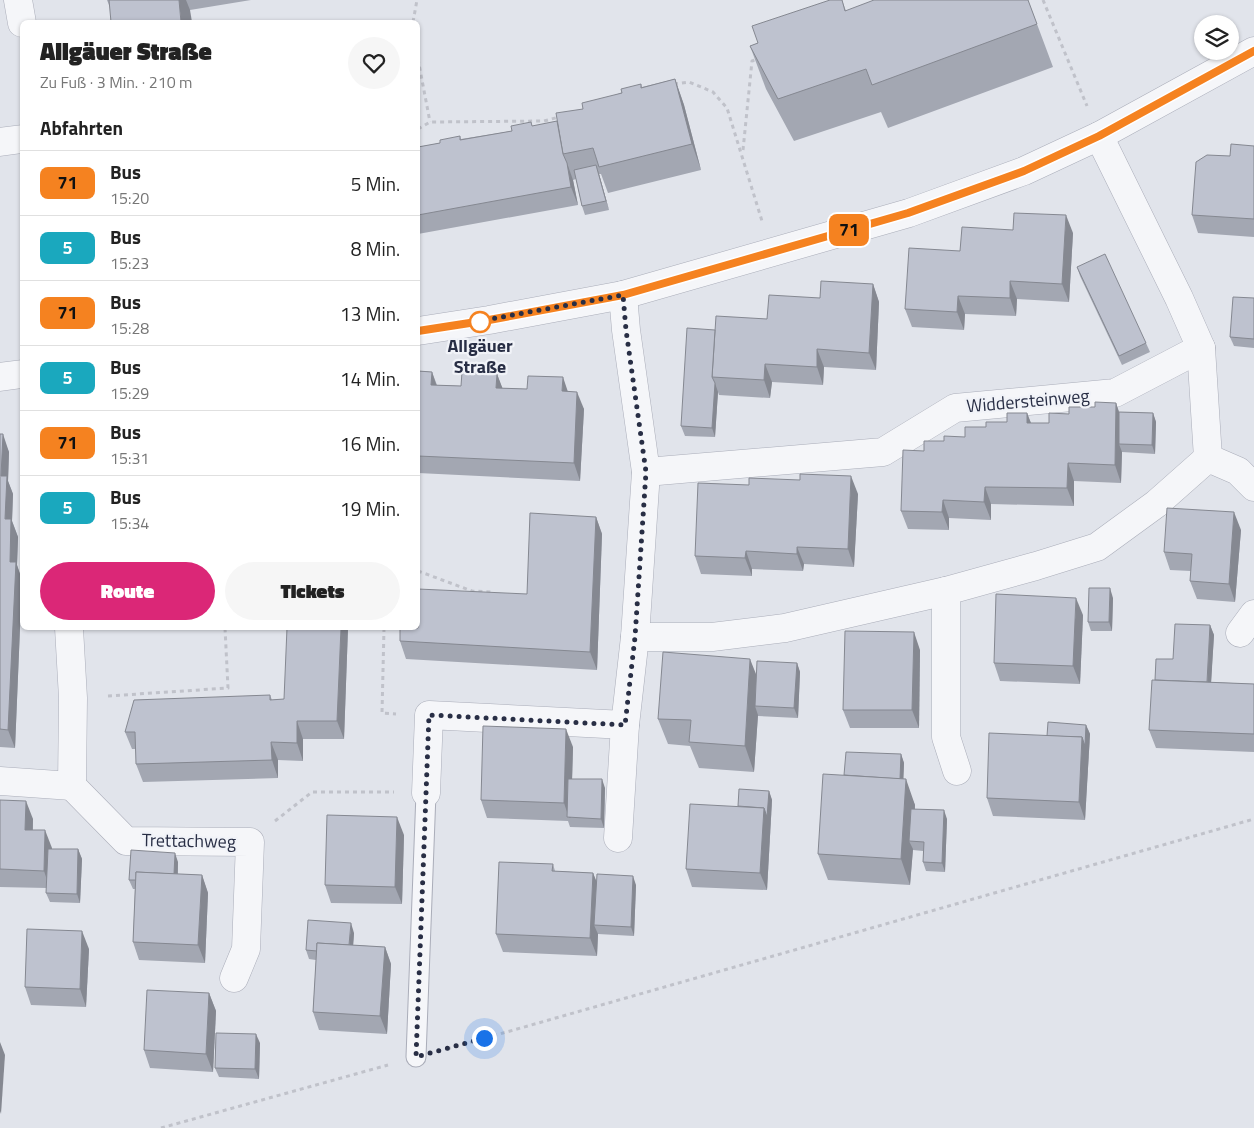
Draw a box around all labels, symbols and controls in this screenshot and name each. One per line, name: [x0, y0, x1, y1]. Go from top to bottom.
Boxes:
map controls: [1194, 15, 1239, 60]
button: layers: [1194, 15, 1239, 60]
text: Allgäuer Straße: [40, 33, 212, 69]
button: heart: [348, 37, 400, 89]
text: Zu Fuß · 3 Min. · 210 m: [40, 70, 193, 94]
text: Abfahrten: [40, 113, 123, 142]
text: Bus: [110, 157, 141, 186]
text: 71: [57, 169, 78, 196]
text: 5 Min.: [351, 169, 400, 198]
text: 15:20: [110, 186, 149, 210]
line badge: 71: [826, 214, 872, 246]
text: 71: [839, 216, 859, 243]
text: Bus: [110, 222, 141, 251]
text: 5: [62, 234, 73, 261]
text: 8 Min.: [351, 234, 400, 263]
text: 15:23: [110, 251, 149, 275]
text: Bus: [110, 287, 141, 316]
text: 71: [57, 299, 78, 326]
text: 13 Min.: [340, 299, 400, 328]
marker: Allgäuer Straße: [469, 311, 491, 333]
text: 15:28: [110, 316, 149, 340]
place label: Allgäuer Straße: [447, 332, 513, 380]
text: Bus: [110, 352, 141, 381]
text: 5: [62, 364, 73, 391]
text: 14 Min.: [340, 364, 400, 393]
text: 15:29: [110, 381, 149, 405]
street label: Widdersteinweg: [965, 382, 1091, 419]
text: Bus: [110, 417, 141, 446]
text: 71: [57, 429, 78, 456]
text: 16 Min.: [340, 429, 400, 458]
text: 15:31: [110, 446, 149, 470]
text: Bus: [110, 482, 141, 511]
text: 5: [62, 494, 73, 521]
text: 19 Min.: [340, 494, 400, 523]
text: 15:34: [110, 511, 149, 535]
button: Route: [40, 562, 215, 620]
button: Tickets: [225, 562, 400, 620]
street label: Trettachweg: [142, 826, 236, 855]
your location: [472, 1026, 497, 1051]

